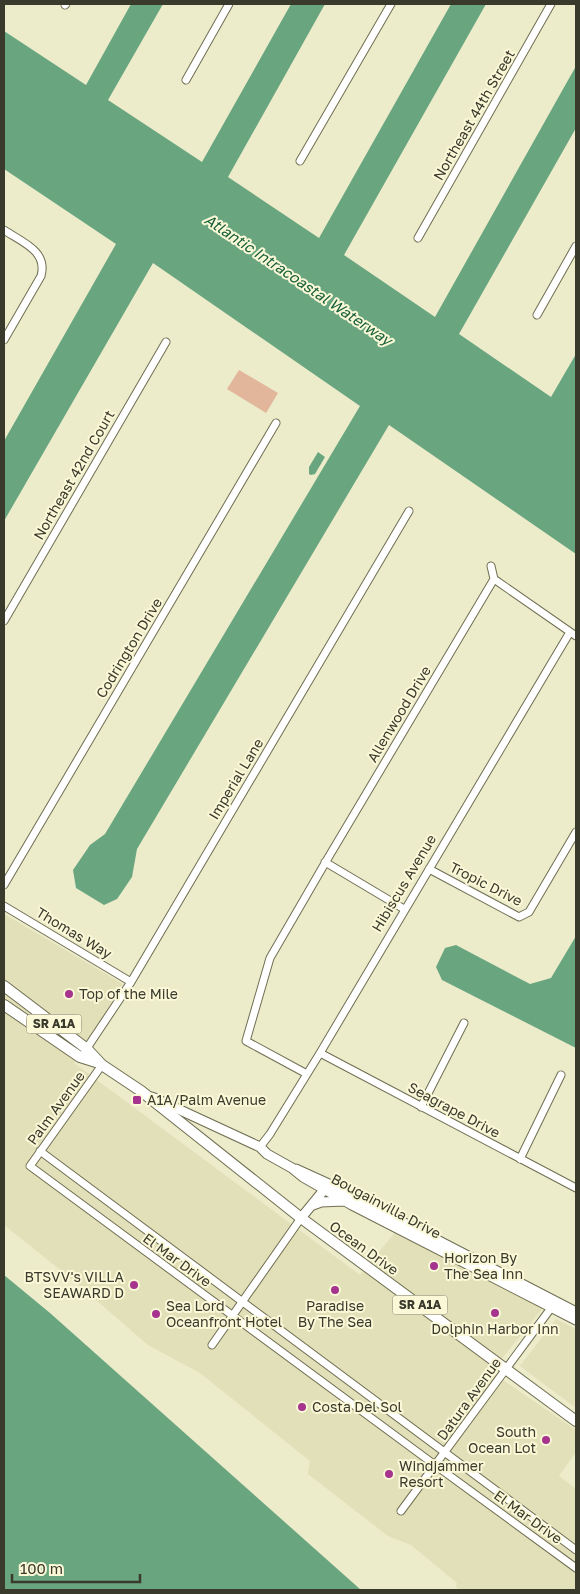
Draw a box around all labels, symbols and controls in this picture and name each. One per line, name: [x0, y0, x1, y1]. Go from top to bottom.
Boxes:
street label: Northeast 44th Street: [429, 47, 518, 183]
water label: Atlantic Intracoastal Waterway: [201, 210, 398, 351]
street label: Northeast 42nd Court: [30, 407, 118, 543]
street label: Codrington Drive: [92, 595, 165, 701]
street label: Allenwood Drive: [363, 663, 434, 765]
street label: Imperial Lane: [205, 735, 266, 822]
street label: Hibiscus Avenue: [368, 831, 439, 935]
street label: Tropic Drive: [447, 858, 525, 909]
street label: Thomas Way: [33, 903, 115, 962]
place label: Top of the Mile: [79, 985, 178, 1002]
marker: Top of the Mile: [63, 988, 75, 1000]
road number: SR A1A: [27, 1014, 82, 1034]
street label: Palm Avenue: [23, 1068, 88, 1148]
street label: Seagrape Drive: [405, 1078, 503, 1141]
place label: A1A/Palm Avenue: [147, 1091, 266, 1108]
marker: A1A/Palm Avenue: [131, 1094, 143, 1106]
street label: Bougainvilla Drive: [329, 1170, 444, 1242]
street label: Ocean Drive: [327, 1217, 402, 1278]
street label: El Mar Drive: [140, 1229, 215, 1290]
place label: Horizon By The Sea Inn: [444, 1249, 523, 1282]
marker: Horizon By The Sea Inn: [428, 1260, 440, 1272]
place label: BTSVV's VILLA SEAWARD D: [25, 1268, 125, 1301]
marker: BTSVV's VILLA SEAWARD D: [128, 1279, 140, 1291]
marker: Paradise By The Sea: [329, 1284, 341, 1296]
road number: SR A1A: [392, 1296, 448, 1314]
place label: Sea Lord Oceanfront Hotel: [166, 1297, 282, 1330]
place label: Paradise By The Sea: [298, 1297, 372, 1330]
marker: Dolphin Harbor Inn: [489, 1307, 501, 1319]
marker: Sea Lord Oceanfront Hotel: [150, 1308, 162, 1320]
place label: Dolphin Harbor Inn: [431, 1320, 559, 1337]
street label: Datura Avenue: [433, 1354, 504, 1443]
place label: Costa Del Sol: [312, 1398, 402, 1415]
marker: Costa Del Sol: [296, 1401, 308, 1413]
place label: South Ocean Lot: [468, 1423, 536, 1456]
marker: South Ocean Lot: [540, 1434, 552, 1446]
place label: Windjammer Resort: [399, 1457, 484, 1490]
marker: Windjammer Resort: [383, 1468, 395, 1480]
street label: El Mar Drive: [491, 1486, 566, 1547]
scale bar: [12, 1552, 140, 1584]
text: 100 m: [20, 1559, 63, 1577]

